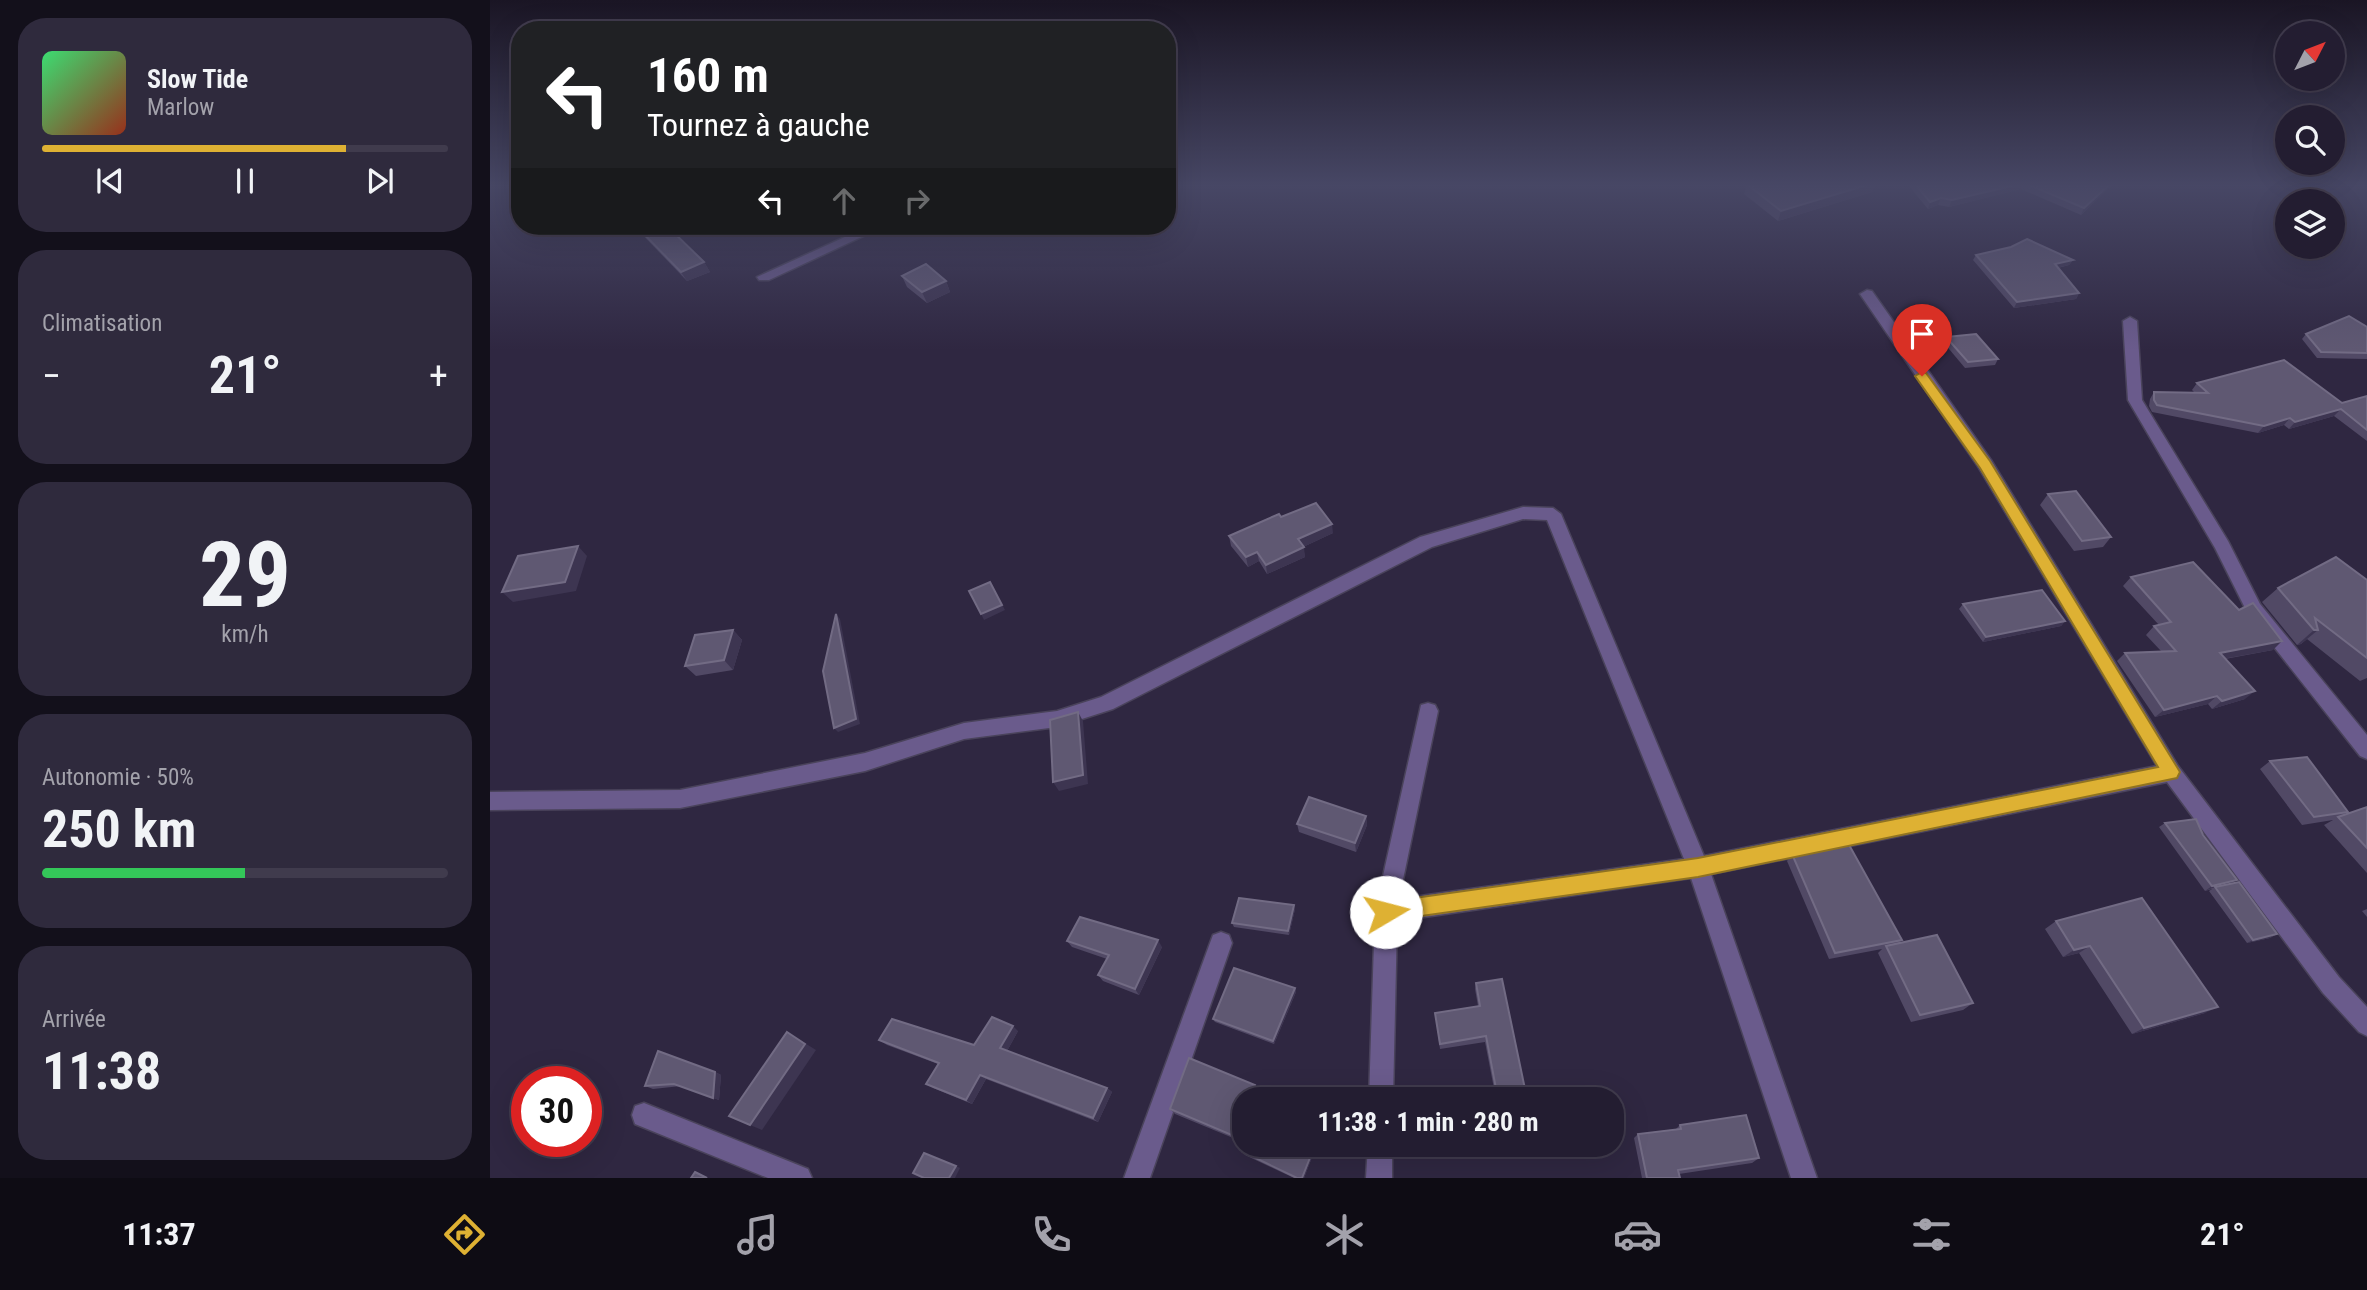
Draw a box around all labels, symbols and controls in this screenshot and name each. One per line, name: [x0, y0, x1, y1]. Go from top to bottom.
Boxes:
north arrow: [2275, 21, 2345, 91]
map controls: [2275, 21, 2345, 259]
text: 160 m: [647, 47, 769, 104]
icon: left: [532, 49, 623, 140]
text: Slow Tide: [147, 64, 248, 94]
text: Marlow: [147, 94, 214, 121]
button: search: [2275, 105, 2345, 175]
text: Tournez à gauche: [647, 106, 870, 144]
icon: previous: [91, 162, 129, 200]
icon: pause: [226, 162, 264, 200]
icon: next: [361, 162, 399, 200]
icon: left: [752, 182, 790, 220]
icon: ahead: [825, 182, 863, 220]
icon: right: [898, 182, 936, 220]
button: layers: [2275, 189, 2345, 259]
pin: [1892, 304, 1952, 376]
text: Climatisation: [42, 310, 162, 337]
icon: arrive: [1903, 315, 1941, 353]
text: 21°: [209, 345, 281, 406]
text: −: [42, 354, 61, 398]
text: +: [429, 354, 448, 398]
text: 29: [199, 522, 291, 628]
text: km/h: [221, 621, 269, 648]
text: Autonomie · 50%: [42, 764, 194, 791]
text: 250 km: [42, 799, 196, 860]
position arrow: [1349, 875, 1423, 949]
text: Arrivée: [42, 1006, 106, 1033]
text: 11:38: [42, 1041, 161, 1102]
speed limit sign: 30: [511, 1066, 602, 1157]
text: 11:38 · 1 min · 280 m: [1318, 1107, 1538, 1137]
icon: directions: [440, 1210, 489, 1259]
icon: music: [733, 1210, 782, 1259]
icon: phone: [1027, 1210, 1076, 1259]
icon: climate: [1320, 1210, 1369, 1259]
icon: car: [1613, 1210, 1662, 1259]
icon: filters: [1907, 1210, 1956, 1259]
text: 11:37: [122, 1215, 196, 1253]
text: 21°: [2200, 1215, 2245, 1253]

